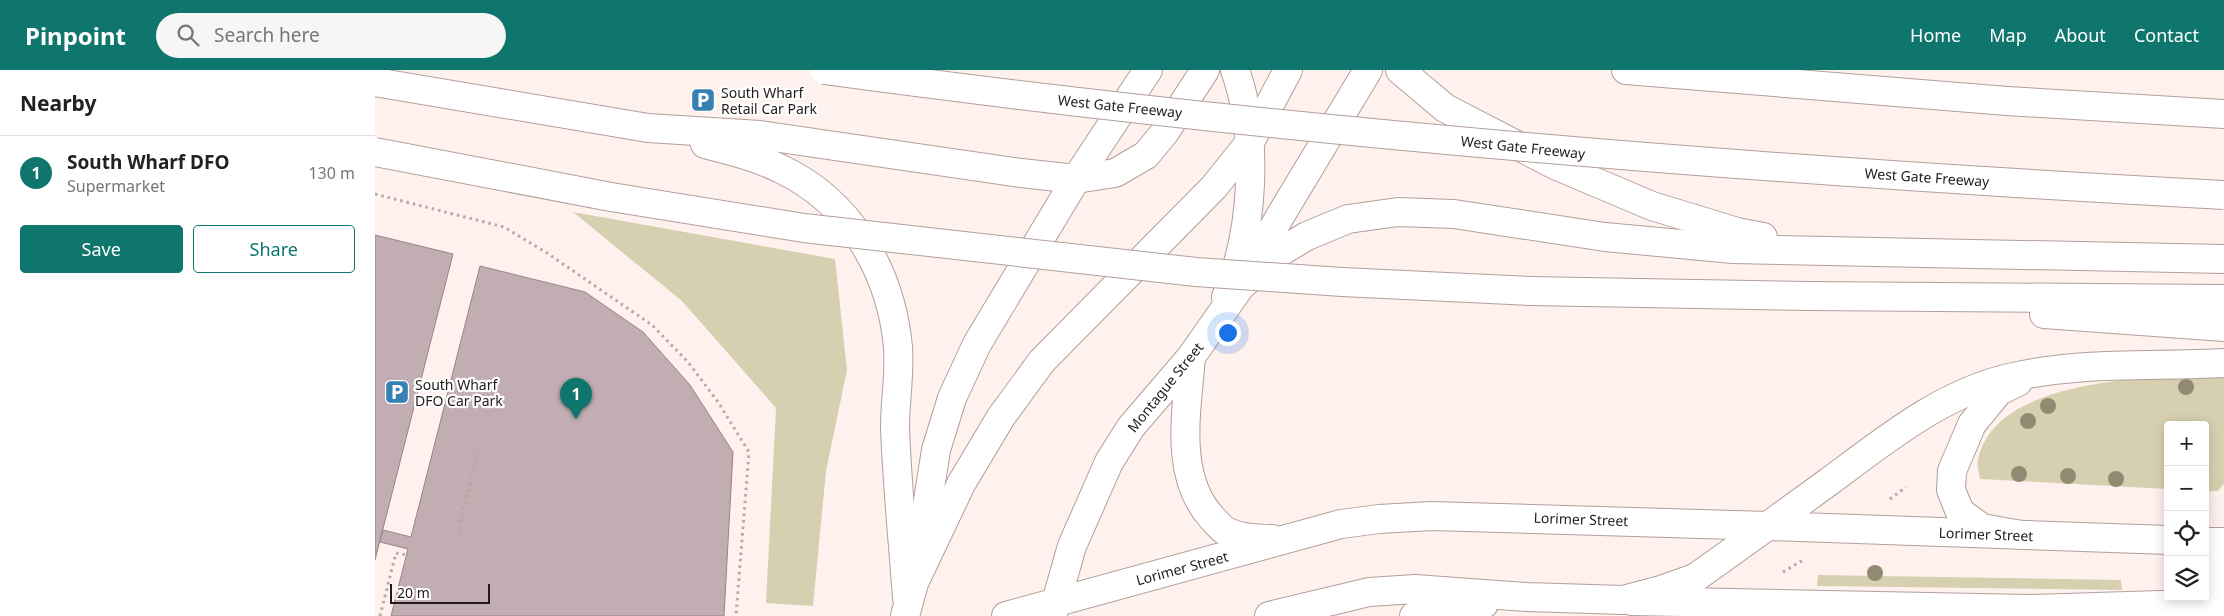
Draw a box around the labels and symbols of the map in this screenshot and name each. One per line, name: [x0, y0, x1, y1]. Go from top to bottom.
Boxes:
place label: South Wharf Retail Car Park: [721, 83, 818, 118]
parking icon: South Wharf Retail Car Park: [690, 87, 716, 113]
street label: West Gate Freeway: [1057, 90, 1184, 122]
street label: West Gate Freeway: [1460, 131, 1587, 163]
street label: West Gate Freeway: [1864, 163, 1991, 191]
your location: [1215, 320, 1241, 346]
street label: Montague Street: [1123, 338, 1207, 436]
place label: South Wharf DFO Car Park: [415, 375, 503, 410]
pin: 1: [560, 378, 592, 419]
parking icon: South Wharf DFO Car Park: [384, 379, 410, 405]
street label: Lorimer Street: [1533, 508, 1629, 530]
street label: Lorimer Street: [1938, 523, 2034, 545]
street label: Lorimer Street: [1134, 547, 1230, 589]
scale bar: [390, 581, 490, 604]

